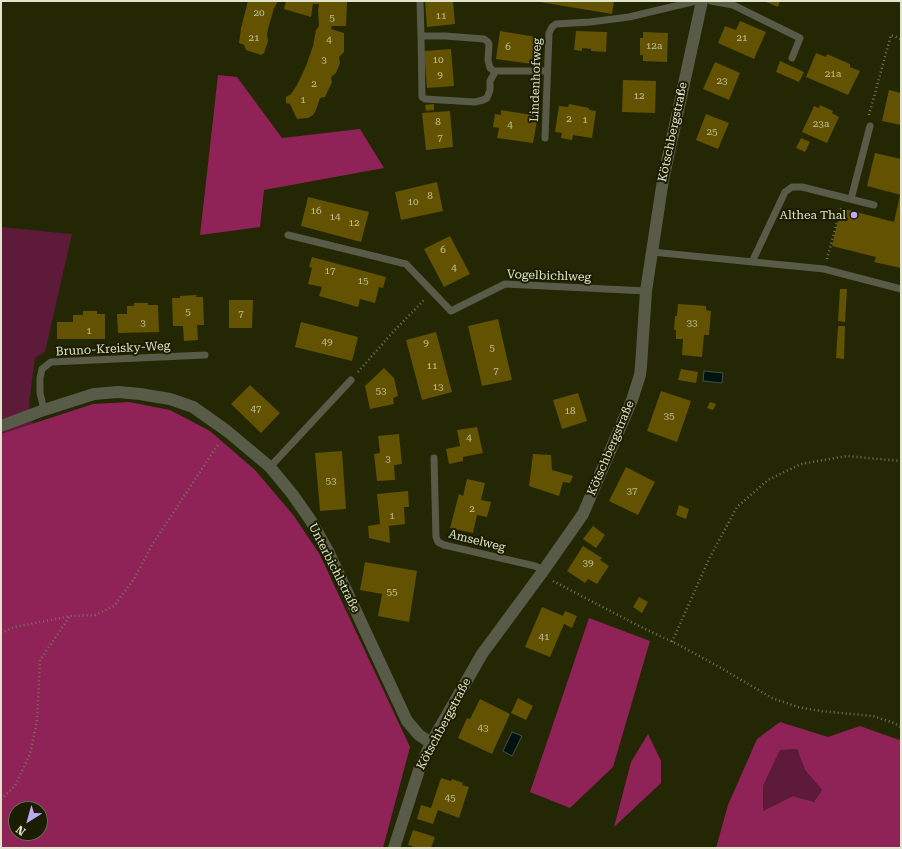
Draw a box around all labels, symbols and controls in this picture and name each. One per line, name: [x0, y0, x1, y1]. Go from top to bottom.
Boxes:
house number: 20: [253, 7, 265, 19]
house number: 11: [435, 10, 447, 22]
house number: 5: [329, 12, 335, 24]
house number: 21: [248, 32, 260, 44]
house number: 21: [736, 32, 748, 44]
house number: 4: [326, 34, 332, 46]
street label: Lindenhofweg: [527, 38, 545, 122]
house number: 12a: [646, 40, 662, 52]
house number: 6: [505, 41, 511, 53]
house number: 3: [321, 54, 327, 66]
house number: 10: [432, 54, 444, 66]
house number: 21a: [825, 68, 841, 80]
house number: 9: [437, 69, 443, 81]
house number: 23: [716, 75, 728, 87]
house number: 2: [311, 78, 317, 90]
street label: Kötschbergstraße: [655, 81, 691, 183]
house number: 12: [633, 90, 645, 102]
house number: 1: [300, 94, 306, 106]
house number: 2: [566, 113, 572, 125]
house number: 1: [582, 114, 588, 126]
house number: 8: [435, 116, 441, 128]
house number: 23a: [813, 118, 829, 130]
house number: 4: [507, 119, 513, 131]
house number: 25: [706, 126, 718, 138]
house number: 7: [437, 132, 443, 144]
house number: 8: [427, 190, 433, 202]
house number: 10: [407, 196, 419, 208]
house number: 16: [310, 205, 322, 217]
place label: Althea Thal: [779, 208, 846, 222]
marker: Althea Thal: [849, 210, 859, 220]
house number: 14: [329, 211, 341, 223]
house number: 12: [348, 217, 360, 229]
house number: 6: [440, 244, 446, 256]
house number: 4: [451, 262, 457, 274]
house number: 17: [324, 265, 336, 277]
street label: Vogelbichlweg: [507, 267, 591, 285]
house number: 15: [357, 275, 369, 287]
house number: 5: [185, 306, 191, 318]
house number: 7: [238, 308, 244, 320]
house number: 3: [140, 317, 146, 329]
house number: 33: [686, 317, 698, 329]
house number: 1: [86, 325, 92, 337]
house number: 49: [321, 336, 333, 348]
house number: 9: [423, 337, 429, 349]
street label: Bruno-Kreisky-Weg: [55, 339, 171, 359]
house number: 5: [489, 342, 495, 354]
house number: 11: [426, 360, 438, 372]
house number: 7: [493, 365, 499, 377]
house number: 13: [432, 381, 444, 393]
house number: 53: [375, 385, 387, 397]
street label: Kötschbergstraße: [585, 398, 637, 498]
house number: 47: [250, 403, 262, 415]
house number: 18: [564, 405, 576, 417]
house number: 35: [663, 410, 675, 422]
house number: 4: [466, 432, 472, 444]
house number: 3: [385, 453, 391, 465]
house number: 53: [325, 475, 337, 487]
house number: 37: [626, 485, 638, 497]
house number: 2: [469, 503, 475, 515]
house number: 1: [389, 510, 395, 522]
street label: Unterbichlstraße: [305, 521, 363, 615]
street label: Amselweg: [447, 527, 507, 555]
house number: 39: [582, 557, 594, 569]
house number: 55: [386, 586, 398, 598]
house number: 41: [538, 631, 550, 643]
street label: Kötschbergstraße: [414, 676, 474, 772]
house number: 43: [477, 722, 489, 734]
house number: 45: [444, 792, 456, 804]
north arrow: [8, 801, 48, 841]
text: N: [14, 822, 28, 838]

